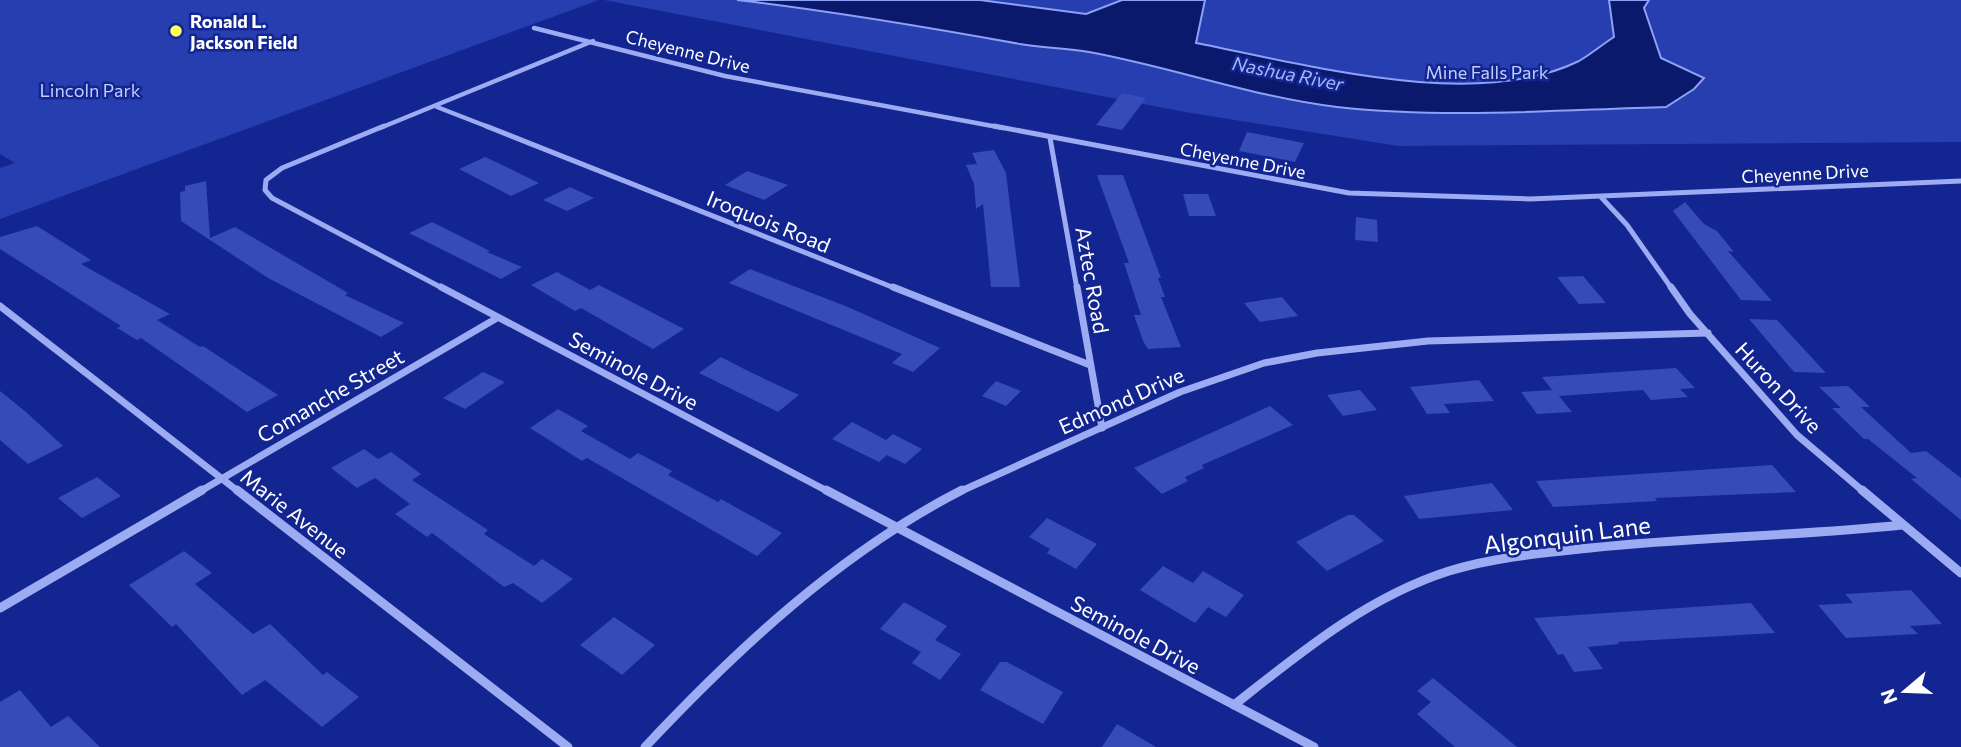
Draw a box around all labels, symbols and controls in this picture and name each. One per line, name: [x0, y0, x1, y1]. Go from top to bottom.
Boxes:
place label: Ronald L. Jackson Field: [190, 10, 298, 53]
marker: Ronald L. Jackson Field: [168, 23, 184, 39]
street label: Cheyenne Drive: [623, 25, 753, 77]
water label: Nashua River: [1230, 51, 1347, 95]
park label: Mine Falls Park: [1426, 61, 1549, 83]
park label: Lincoln Park: [40, 79, 141, 101]
street label: Cheyenne Drive: [1178, 137, 1308, 183]
street label: Cheyenne Drive: [1741, 159, 1869, 187]
street label: Iroquois Road: [704, 185, 834, 257]
street label: Aztec Road: [1071, 225, 1115, 335]
street label: Seminole Drive: [565, 325, 703, 415]
street label: Huron Drive: [1731, 336, 1827, 438]
street label: Comanche Street: [252, 343, 408, 447]
street label: Edmond Drive: [1055, 361, 1187, 439]
street label: Marie Avenue: [236, 463, 354, 563]
street label: Algonquin Lane: [1482, 509, 1652, 559]
street label: Seminole Drive: [1067, 589, 1205, 679]
north arrow: [1870, 656, 1940, 726]
text: N: [1875, 686, 1902, 707]

